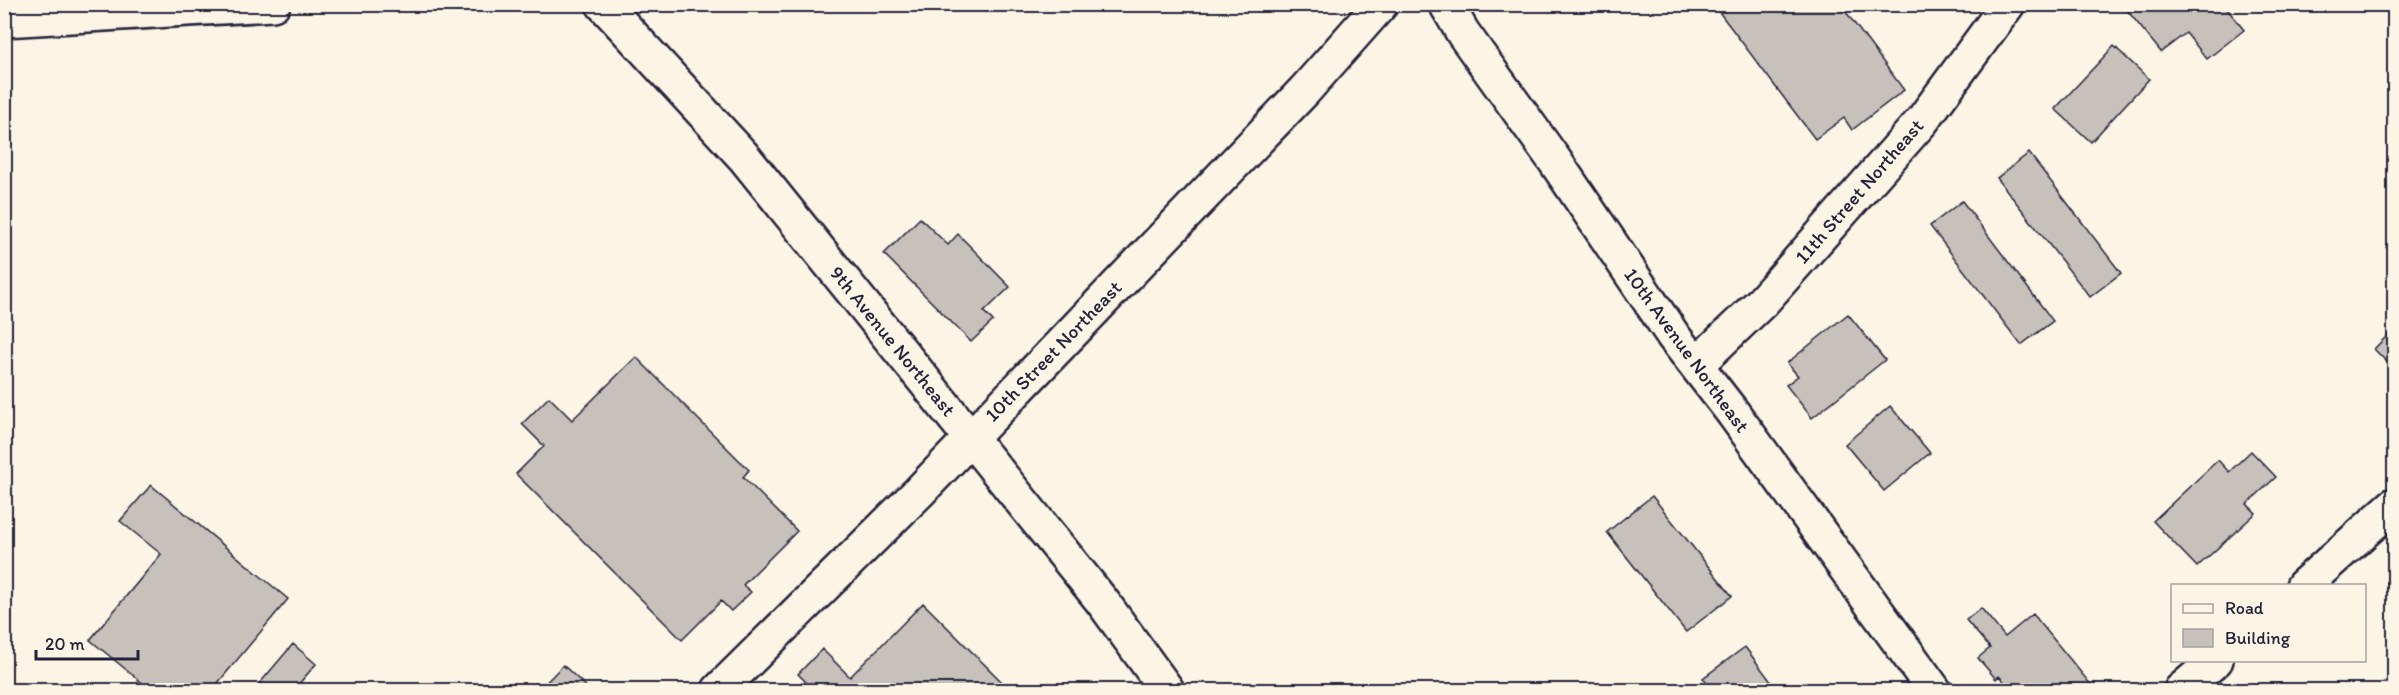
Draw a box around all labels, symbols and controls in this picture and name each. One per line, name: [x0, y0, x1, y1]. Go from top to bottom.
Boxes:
street label: 11th Street Northeast: [1790, 114, 1928, 268]
street label: 9th Avenue Northeast: [825, 261, 961, 421]
street label: 10th Avenue Northeast: [1619, 263, 1755, 437]
street label: 10th Street Northeast: [979, 275, 1127, 427]
legend: [2171, 584, 2366, 662]
text: Road: [2225, 597, 2264, 619]
scale bar: [36, 623, 138, 661]
text: Building: [2225, 627, 2291, 649]
text: 20 m: [45, 633, 85, 655]

